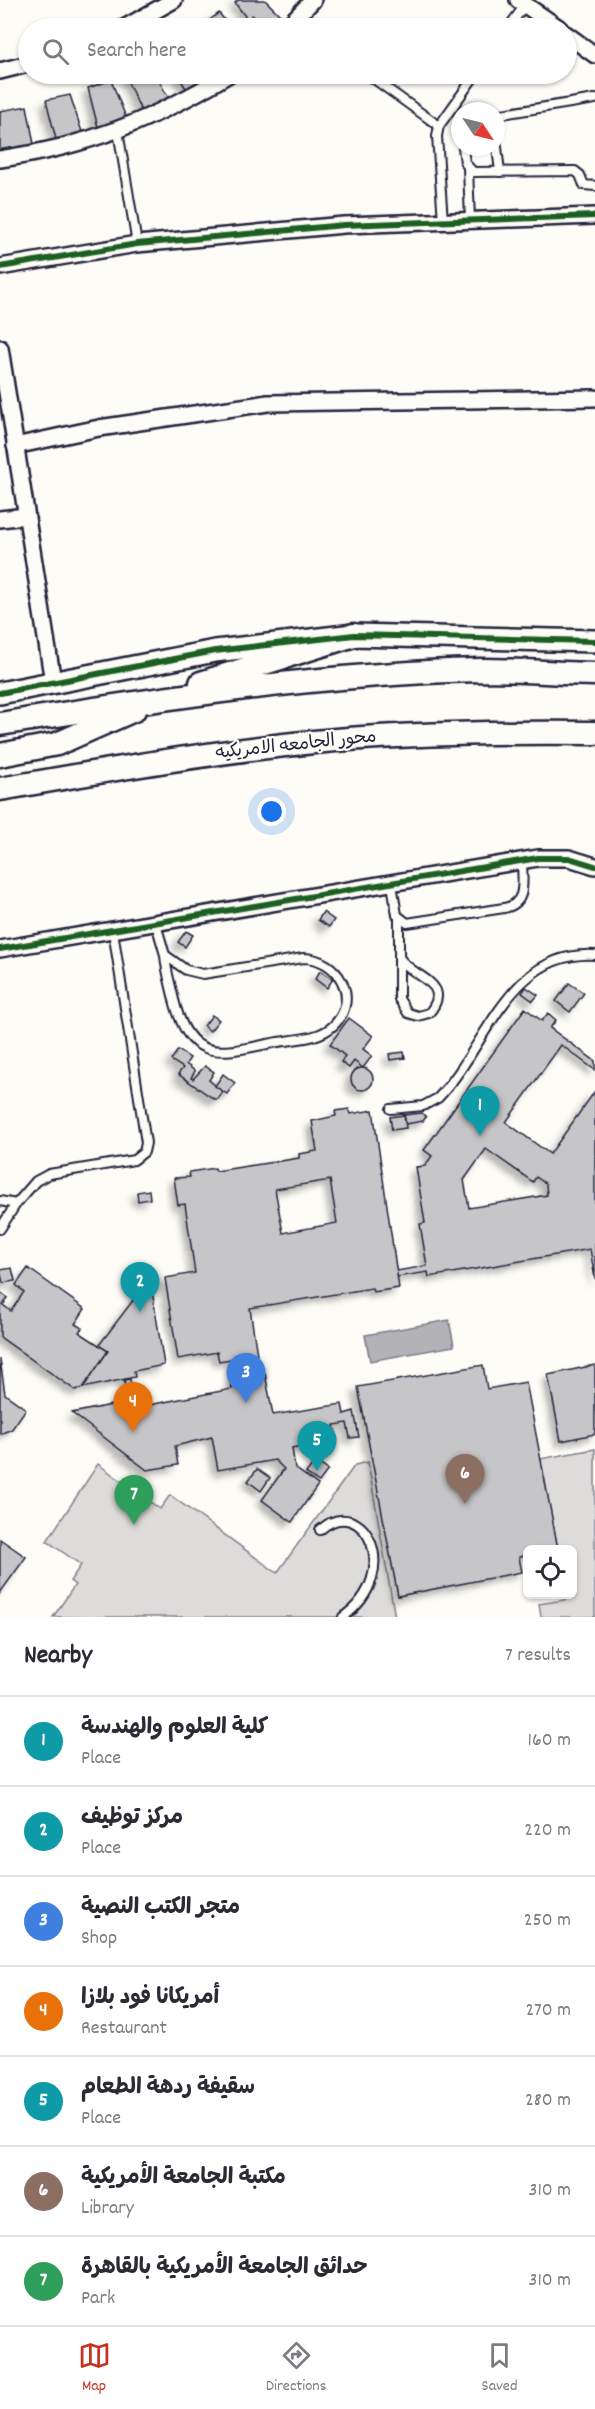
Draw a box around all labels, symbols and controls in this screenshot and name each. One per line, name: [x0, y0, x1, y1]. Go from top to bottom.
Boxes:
search box: [18, 18, 577, 84]
icon: search: [39, 35, 72, 68]
text: Search here: [87, 36, 186, 67]
north arrow: [451, 102, 505, 156]
street label: محور الجامعه الامريكيه: [214, 725, 378, 767]
your location: [257, 797, 286, 826]
pin: 1: [460, 1086, 500, 1136]
pin: 2: [120, 1262, 160, 1312]
pin: 3: [226, 1354, 266, 1403]
pin: 4: [114, 1382, 152, 1432]
pin: 5: [298, 1422, 336, 1471]
pin: 6: [446, 1454, 484, 1504]
pin: 7: [114, 1476, 154, 1525]
map controls: [523, 1545, 577, 1599]
button: locate: [523, 1545, 577, 1599]
text: Nearby: [24, 1638, 92, 1675]
text: 7 results: [505, 1642, 571, 1670]
text: كلية العلوم والهندسة: [81, 1713, 268, 1744]
text: 1: [41, 1727, 46, 1755]
text: 160 m: [528, 1727, 571, 1755]
text: Place: [81, 1745, 121, 1773]
text: مركز توظيف: [81, 1803, 183, 1834]
text: 2: [39, 1817, 48, 1845]
text: 220 m: [524, 1817, 571, 1845]
text: Place: [81, 1835, 121, 1863]
text: متجر الكتب النصية: [81, 1893, 240, 1924]
text: 3: [39, 1907, 48, 1935]
text: 250 m: [524, 1907, 571, 1935]
text: Shop: [81, 1925, 117, 1953]
text: أمريكانا فود بلازا: [81, 1983, 219, 2014]
text: 4: [39, 1997, 48, 2025]
text: 270 m: [525, 1997, 571, 2025]
text: Restaurant: [81, 2015, 167, 2043]
text: سقيفة ردهة الطعام: [81, 2073, 255, 2104]
text: 5: [39, 2087, 48, 2115]
text: 280 m: [525, 2087, 571, 2115]
text: Place: [81, 2105, 121, 2133]
text: مكتبة الجامعة الأمريكية: [81, 2163, 286, 2194]
text: 6: [39, 2177, 48, 2205]
text: 310 m: [529, 2177, 571, 2205]
text: Library: [81, 2195, 134, 2223]
text: حدائق الجامعة الأمريكية بالقاهرة: [81, 2253, 368, 2284]
text: 7: [40, 2267, 47, 2295]
text: 310 m: [529, 2267, 571, 2295]
text: Park: [81, 2285, 115, 2313]
tab: Map: [78, 2339, 111, 2398]
tab: Directions: [266, 2339, 326, 2398]
tab: Saved: [482, 2339, 517, 2398]

